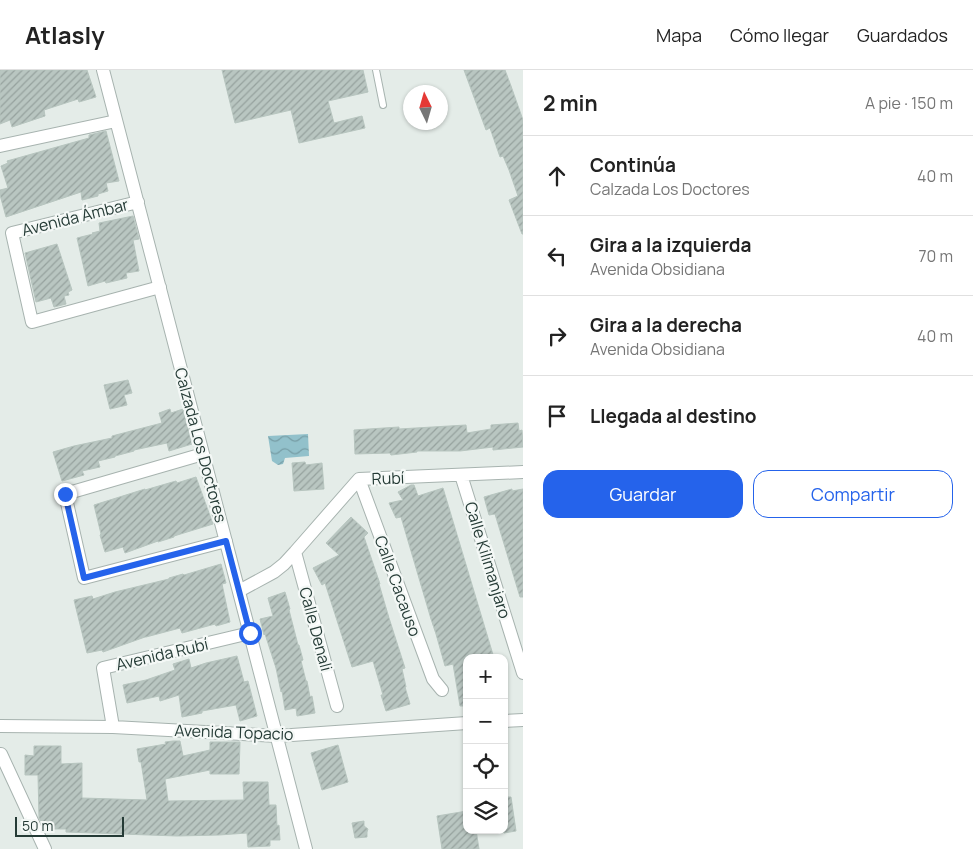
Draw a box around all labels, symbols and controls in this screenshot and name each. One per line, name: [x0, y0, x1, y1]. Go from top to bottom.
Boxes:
text: Atlasly: [25, 18, 105, 51]
text: Mapa: [656, 23, 702, 47]
text: Cómo llegar: [730, 23, 829, 47]
text: Guardados: [857, 23, 948, 47]
north arrow: [403, 85, 448, 130]
text: 2 min: [543, 89, 598, 117]
text: A pie · 150 m: [865, 92, 953, 114]
text: Continúa: [590, 152, 676, 178]
icon: ahead: [543, 162, 571, 190]
text: 40 m: [917, 165, 953, 187]
text: Calzada Los Doctores: [590, 178, 750, 200]
street label: Avenida Ámbar: [19, 193, 131, 241]
text: Gira a la izquierda: [590, 232, 751, 258]
icon: left: [543, 242, 571, 270]
text: 70 m: [918, 245, 953, 267]
text: Avenida Obsidiana: [590, 258, 725, 280]
text: Gira a la derecha: [590, 312, 742, 338]
icon: right: [543, 322, 571, 350]
text: 40 m: [917, 325, 953, 347]
text: Avenida Obsidiana: [590, 338, 725, 360]
street label: Calzada Los Doctores: [170, 365, 232, 525]
icon: arrive: [543, 402, 571, 430]
text: Llegada al destino: [590, 403, 757, 429]
street label: Rubí: [371, 466, 405, 490]
button: Guardar: [543, 470, 743, 518]
button: Compartir: [753, 470, 953, 518]
route end: [54, 483, 77, 506]
street label: Calle Kilimanjaro: [460, 499, 516, 621]
street label: Calle Cacauso: [370, 533, 426, 639]
street label: Calle Denali: [294, 585, 338, 673]
route start: [239, 622, 262, 645]
street label: Avenida Rubí: [114, 633, 211, 675]
map controls: [463, 654, 508, 834]
button: +: [463, 654, 508, 699]
button: −: [463, 699, 508, 744]
street label: Avenida Topacio: [174, 719, 294, 745]
button: locate: [463, 744, 508, 789]
button: layers: [463, 789, 508, 834]
scale bar: [15, 814, 124, 837]
text: 50 m: [22, 816, 53, 835]

